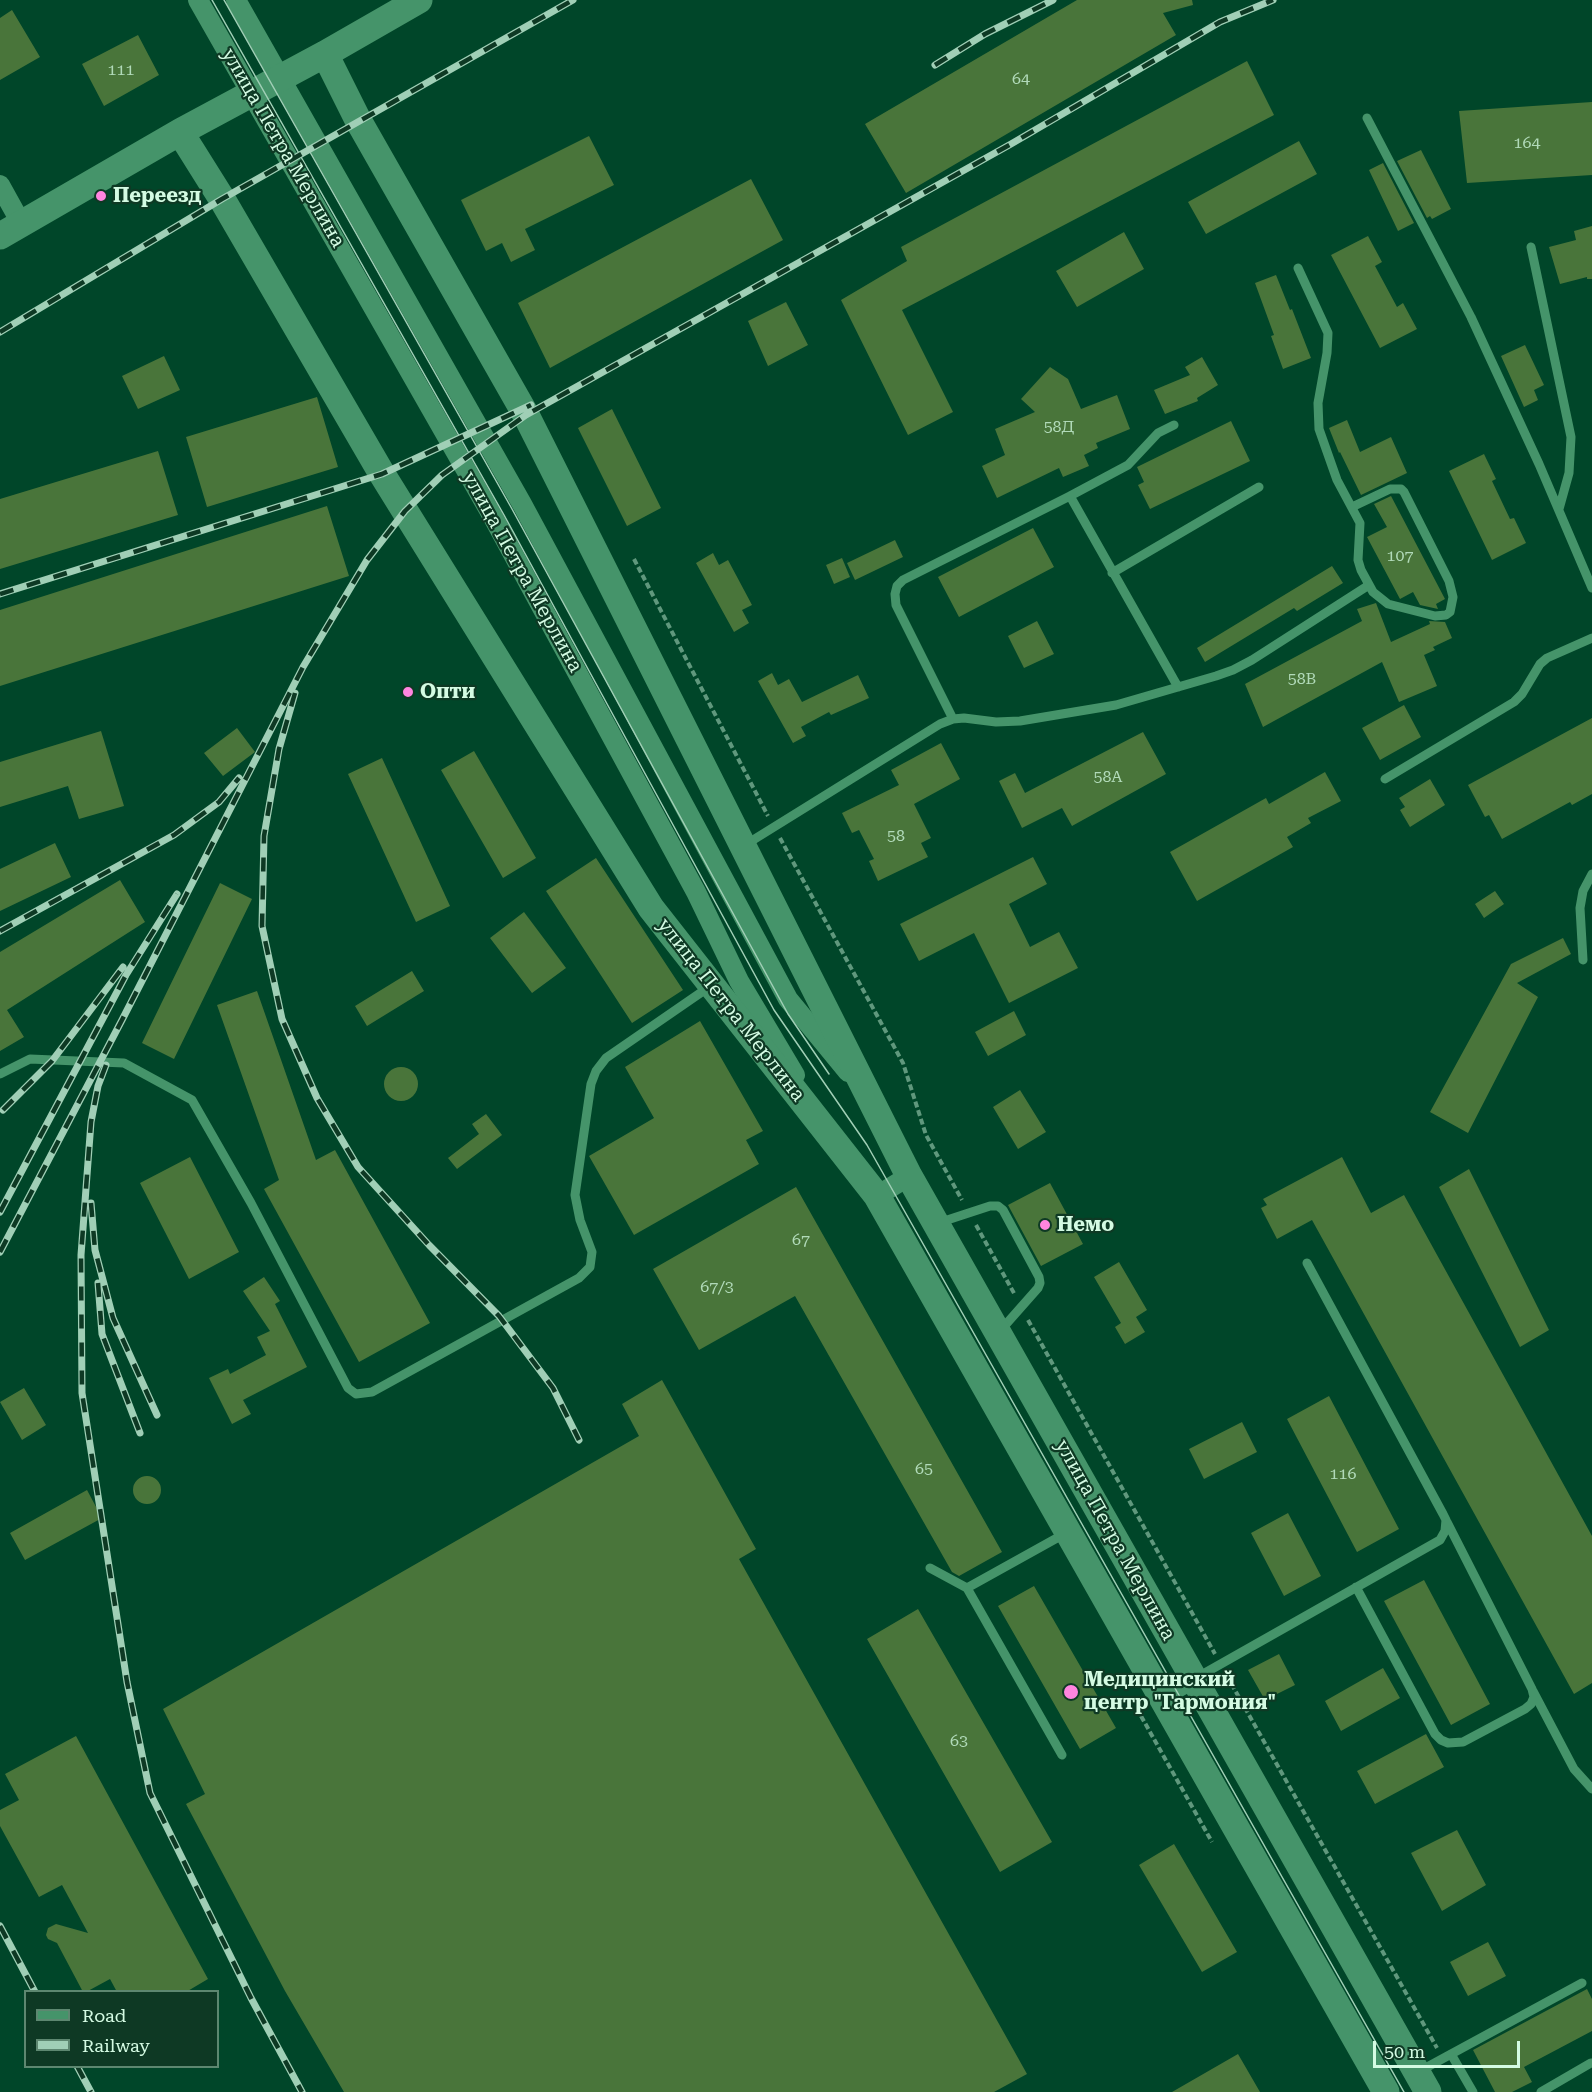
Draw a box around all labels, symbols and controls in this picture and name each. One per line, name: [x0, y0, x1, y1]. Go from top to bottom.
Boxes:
street label: улица Петра Мерлина: [216, 44, 350, 252]
house number: 111: [108, 60, 134, 80]
house number: 64: [1012, 69, 1030, 89]
house number: 164: [1514, 133, 1540, 153]
place label: Переезд: [113, 184, 201, 208]
marker: Переезд: [94, 189, 108, 203]
house number: 58Д: [1044, 417, 1074, 437]
street label: улица Петра Мерлина: [457, 467, 587, 677]
house number: 107: [1387, 546, 1413, 566]
house number: 58В: [1288, 669, 1316, 689]
place label: Опти: [420, 680, 475, 704]
marker: Опти: [401, 685, 415, 699]
house number: 58А: [1093, 767, 1123, 787]
house number: 58: [887, 826, 905, 846]
street label: улица Петра Мерлина: [652, 913, 810, 1107]
place label: Немо: [1057, 1213, 1114, 1237]
marker: Немо: [1038, 1218, 1052, 1232]
house number: 67: [792, 1230, 810, 1250]
house number: 67/3: [700, 1277, 734, 1297]
street label: улица Петра Мерлина: [1050, 1435, 1180, 1645]
house number: 65: [915, 1459, 933, 1479]
house number: 116: [1330, 1464, 1356, 1484]
place label: Медицинский центр "Гармония": [1084, 1668, 1276, 1715]
marker: Медицинский центр "Гармония": [1062, 1683, 1080, 1701]
house number: 63: [950, 1731, 968, 1751]
legend: [24, 1990, 219, 2068]
text: Road: [82, 2005, 126, 2026]
scale bar: [1376, 2029, 1523, 2067]
text: Railway: [82, 2035, 150, 2056]
text: 50 m: [1384, 2041, 1425, 2062]

